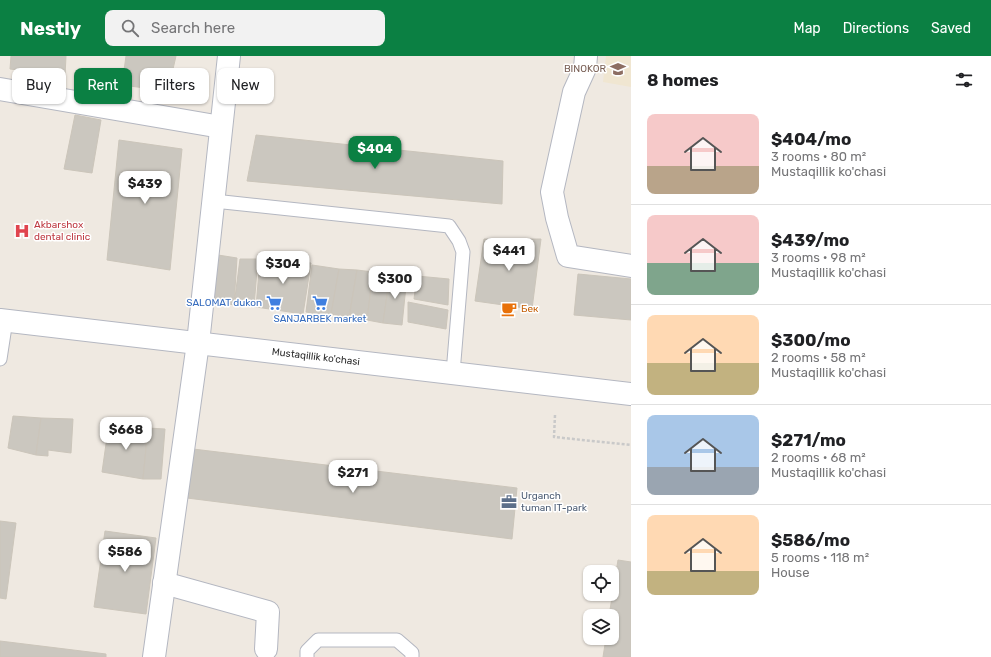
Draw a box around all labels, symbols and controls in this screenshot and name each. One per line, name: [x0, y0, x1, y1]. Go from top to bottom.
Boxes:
search box: [105, 10, 385, 46]
text: Nestly: [20, 17, 81, 40]
icon: search: [119, 17, 141, 39]
text: Search here: [151, 19, 235, 37]
text: Map: [794, 20, 821, 37]
text: Directions: [843, 20, 909, 37]
text: Saved: [931, 20, 971, 37]
school or university icon: BINOKOR: [609, 60, 627, 78]
place label: BINOKOR: [564, 63, 606, 75]
chip: Buy: [12, 68, 66, 104]
chip: Rent: [74, 68, 132, 104]
chip: Filters: [140, 68, 209, 104]
chip: New: [217, 68, 274, 104]
icon: filters: [953, 69, 975, 91]
text: 8 homes: [647, 70, 719, 90]
text: $404/mo: [771, 129, 851, 149]
icon: home: [679, 130, 727, 178]
pin: $404: [351, 136, 399, 170]
text: $404: [357, 141, 393, 156]
text: 3 rooms · 80 m²: [771, 149, 866, 164]
text: Mustaqillik ko'chasi: [771, 164, 886, 179]
pin: $439: [121, 171, 169, 205]
text: $439: [128, 176, 162, 191]
place label: Akbarshox dental clinic: [34, 219, 91, 243]
hospital icon: Akbarshox dental clinic: [13, 222, 31, 240]
text: $439/mo: [771, 230, 849, 250]
icon: home: [679, 231, 727, 279]
pin: $441: [485, 238, 533, 272]
text: $441: [493, 243, 525, 258]
text: 3 rooms · 98 m²: [771, 250, 866, 265]
pin: $304: [259, 251, 307, 285]
text: $304: [266, 256, 300, 271]
text: Mustaqillik ko'chasi: [771, 265, 886, 280]
pin: $300: [371, 266, 419, 300]
text: $300: [378, 271, 412, 286]
supermarket icon: SALOMAT dukon: [265, 294, 283, 312]
supermarket icon: SANJARBEK market: [311, 294, 329, 312]
place label: SALOMAT dukon: [186, 297, 262, 309]
cafe icon: Бек: [500, 300, 518, 318]
place label: Бек: [521, 303, 539, 315]
place label: SANJARBEK market: [274, 313, 367, 325]
text: $300/mo: [771, 330, 851, 350]
icon: home: [679, 331, 727, 379]
street label: Mustaqillik ko'chasi: [271, 346, 361, 368]
text: 2 rooms · 58 m²: [771, 350, 866, 365]
text: Mustaqillik ko'chasi: [771, 365, 886, 380]
pin: $668: [102, 417, 150, 451]
text: $668: [109, 422, 143, 437]
text: $271/mo: [771, 430, 846, 450]
icon: home: [679, 431, 727, 479]
text: 2 rooms · 68 m²: [771, 450, 866, 465]
pin: $271: [329, 460, 377, 494]
text: $271: [337, 465, 369, 480]
text: Mustaqillik ko'chasi: [771, 465, 886, 480]
place label: Urganch tuman IT-park: [521, 490, 588, 514]
office icon: Urganch tuman IT-park: [500, 493, 518, 511]
text: $586/mo: [771, 530, 850, 550]
icon: home: [679, 531, 727, 579]
pin: $586: [101, 539, 149, 573]
text: $586: [108, 544, 142, 559]
text: 5 rooms · 118 m²: [771, 550, 869, 565]
map controls: [583, 565, 619, 645]
button: locate: [583, 565, 619, 601]
text: House: [771, 565, 809, 580]
button: layers: [583, 609, 619, 645]

